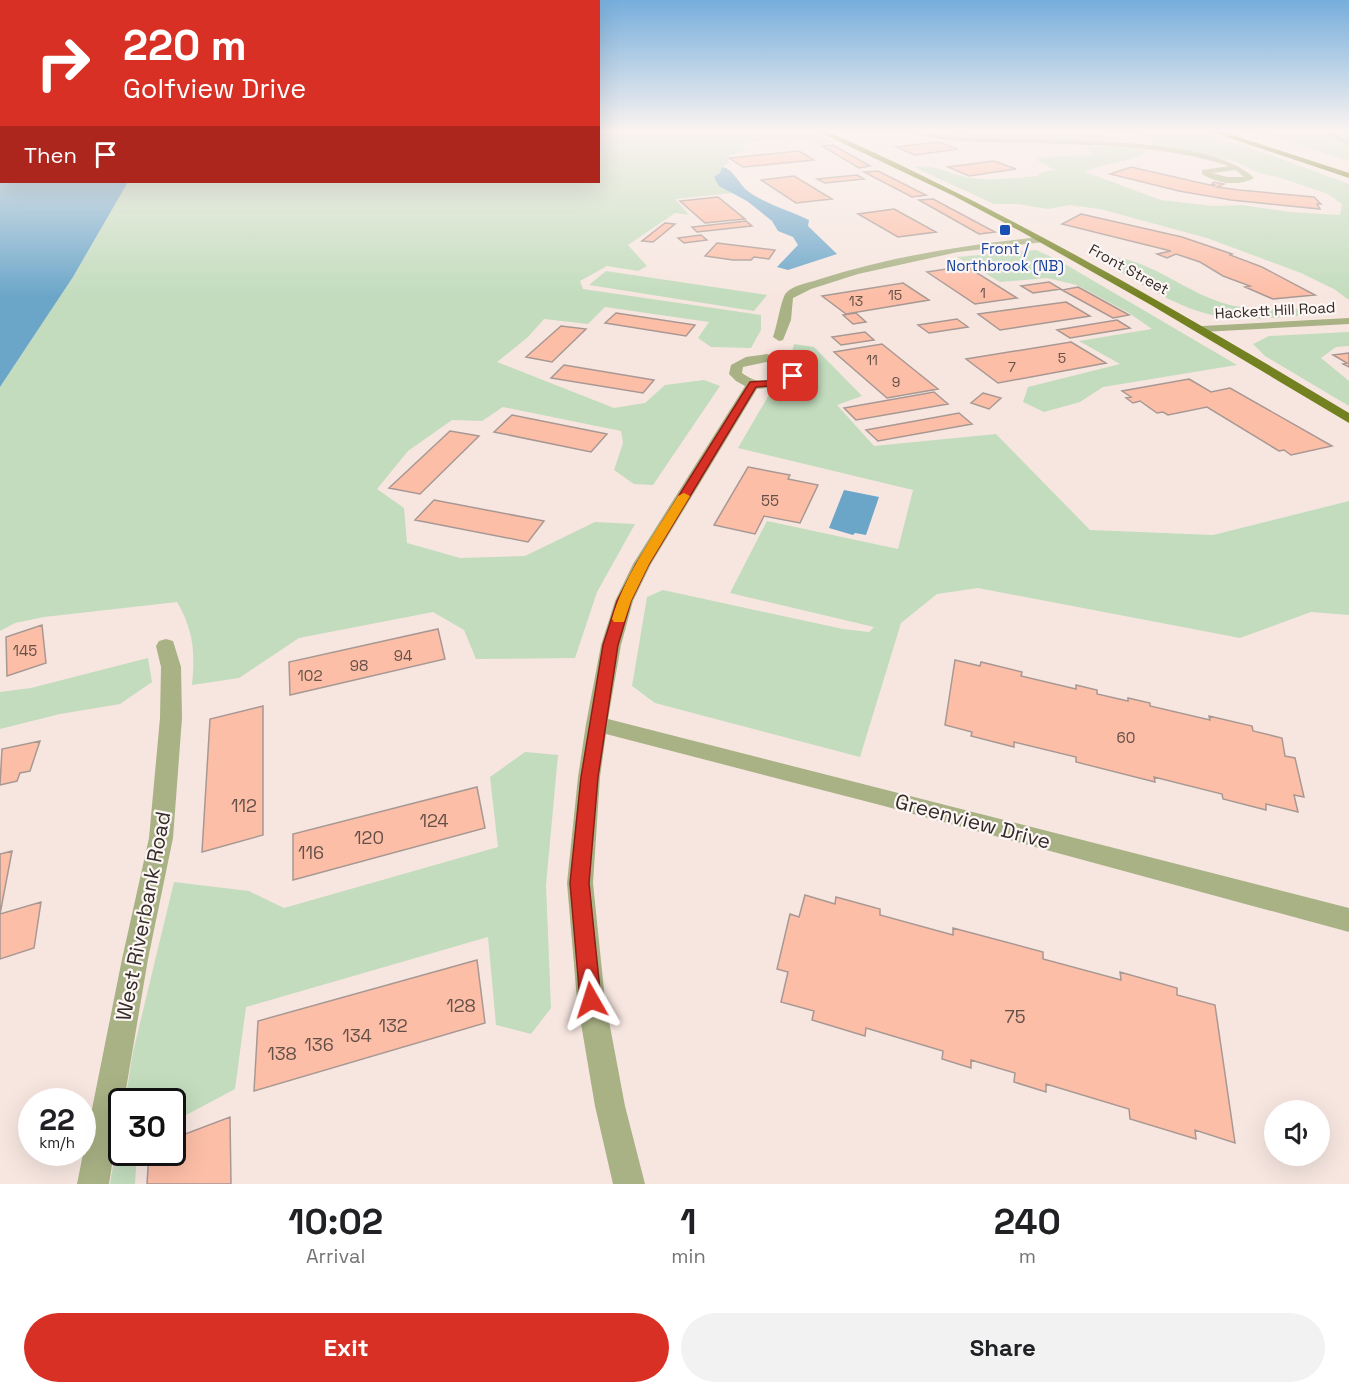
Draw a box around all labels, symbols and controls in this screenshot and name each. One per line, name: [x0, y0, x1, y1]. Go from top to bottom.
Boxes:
text: 220 m: [123, 19, 247, 72]
icon: right: [24, 24, 102, 102]
text: Golfview Drive: [123, 71, 306, 106]
icon: arrive: [89, 138, 122, 171]
text: Then: [24, 141, 77, 169]
marker: Front / Northbrook (NB): [998, 223, 1012, 237]
place label: Front / Northbrook (NB): [946, 239, 1064, 276]
street label: Front Street: [1086, 239, 1172, 299]
house number: 1: [980, 284, 986, 302]
house number: 15: [888, 286, 902, 304]
house number: 13: [849, 292, 863, 310]
street label: Hackett Hill Road: [1214, 297, 1336, 323]
house number: 5: [1058, 349, 1066, 367]
pin: [767, 350, 818, 401]
house number: 11: [866, 351, 878, 369]
house number: 7: [1008, 358, 1016, 376]
icon: arrive: [776, 359, 809, 392]
house number: 9: [892, 373, 900, 391]
house number: 55: [761, 491, 779, 510]
house number: 145: [13, 641, 37, 660]
house number: 94: [394, 646, 412, 665]
house number: 98: [350, 656, 368, 675]
house number: 102: [298, 666, 322, 685]
house number: 60: [1117, 728, 1135, 747]
street label: Greenview Drive: [892, 787, 1054, 855]
house number: 112: [231, 794, 257, 817]
street label: West Riverbank Road: [109, 809, 177, 1023]
house number: 124: [419, 809, 449, 832]
house number: 120: [354, 826, 384, 849]
house number: 116: [298, 841, 324, 864]
position arrow: [559, 968, 623, 1032]
house number: 128: [446, 994, 476, 1017]
house number: 75: [1005, 1005, 1025, 1028]
house number: 132: [378, 1014, 408, 1037]
house number: 134: [342, 1024, 372, 1047]
house number: 136: [304, 1033, 334, 1056]
house number: 138: [267, 1042, 297, 1065]
speed limit sign: 30: [108, 1088, 186, 1166]
text: 22: [39, 1100, 75, 1139]
map controls: [1264, 1100, 1330, 1166]
button: sound: [1264, 1100, 1330, 1166]
text: km/h: [39, 1133, 75, 1152]
text: 10:02: [288, 1199, 383, 1245]
text: 1: [680, 1199, 697, 1245]
text: 240: [994, 1199, 1061, 1245]
text: Arrival: [306, 1243, 365, 1269]
text: min: [671, 1243, 706, 1269]
text: m: [1019, 1243, 1036, 1269]
button: Exit: [24, 1313, 669, 1382]
button: Share: [681, 1313, 1325, 1382]

